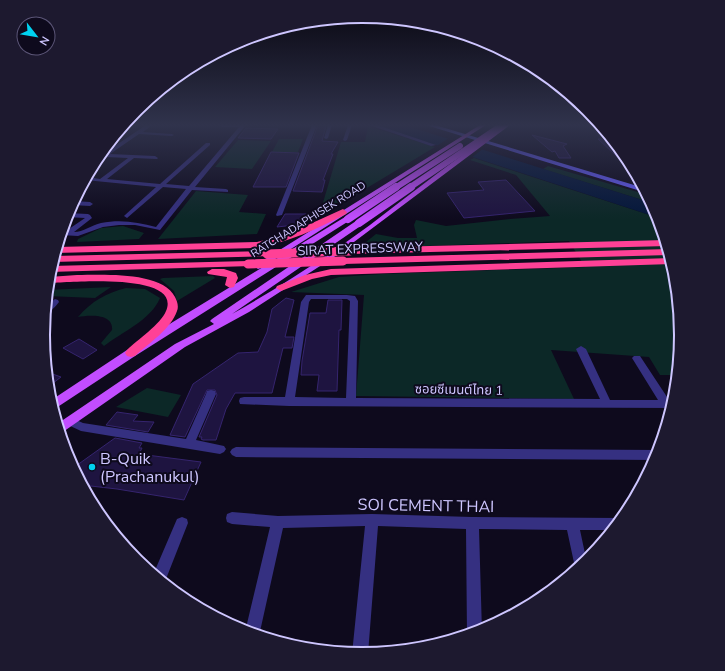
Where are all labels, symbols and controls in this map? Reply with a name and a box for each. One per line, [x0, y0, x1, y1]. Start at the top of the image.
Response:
north arrow [16, 16, 56, 56]
text: N [36, 34, 53, 48]
street label: RATCHADAPHISEK ROAD [248, 178, 369, 261]
street label: SIRAT EXPRESSWAY [297, 238, 423, 260]
street label: ซอยซีเมนต์ไทย 1 [415, 380, 503, 400]
place label: B-Quik (Prachanukul) [100, 448, 199, 488]
marker: B-Quik (Prachanukul) [87, 462, 97, 472]
street label: SOI CEMENT THAI [358, 494, 494, 518]

